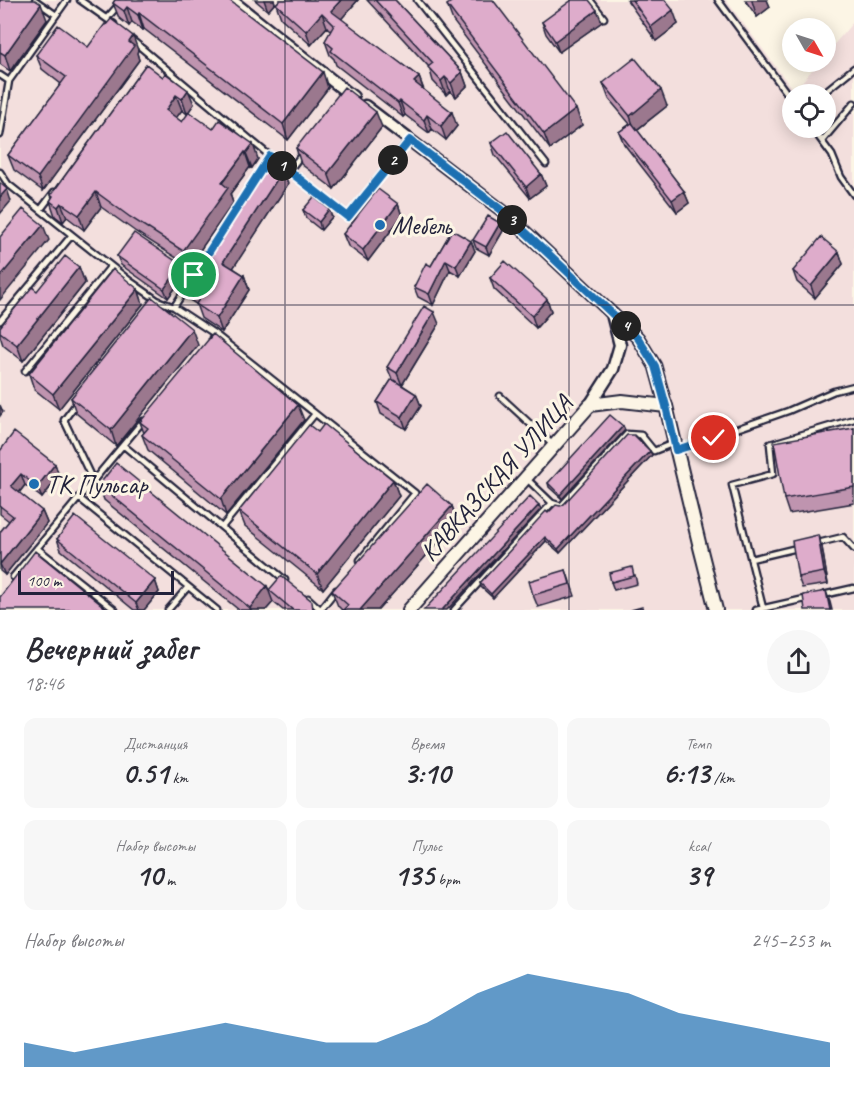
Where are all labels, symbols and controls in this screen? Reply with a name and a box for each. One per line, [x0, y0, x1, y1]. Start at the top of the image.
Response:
north arrow [782, 18, 836, 72]
map controls [782, 18, 836, 138]
button: locate [782, 84, 836, 138]
pin: 2 [378, 145, 408, 175]
text: 2 [389, 150, 397, 170]
pin: 1 [267, 151, 297, 181]
text: 1 [278, 156, 286, 176]
pin: 3 [497, 205, 527, 235]
place label: Мебель [392, 209, 453, 242]
text: 3 [508, 210, 516, 230]
marker: Мебель [373, 218, 387, 232]
pin [168, 249, 219, 300]
icon: arrive [177, 258, 210, 291]
pin: 4 [611, 311, 641, 341]
text: 4 [622, 316, 630, 336]
street label: КАВКАЗСКАЯ УЛИЦА [413, 387, 581, 568]
pin [688, 412, 739, 463]
icon: check [697, 421, 730, 454]
place label: ТК Пульсар [46, 468, 149, 501]
marker: ТК Пульсар [27, 477, 41, 491]
scale bar [18, 568, 174, 596]
text: 100 m [27, 571, 61, 591]
text: Вечерний забег [24, 627, 197, 669]
button: share [767, 630, 830, 693]
text: 18:46 [24, 671, 64, 696]
text: Дистанция [123, 734, 187, 754]
text: Время [410, 734, 444, 754]
text: Темп [686, 734, 712, 754]
text: 0.51 [123, 754, 169, 792]
text: 3:10 [404, 754, 450, 792]
text: 6:13 [663, 754, 710, 792]
text: km [169, 768, 188, 788]
text: /km [710, 768, 735, 788]
text: Набор высоты [116, 836, 195, 856]
text: Пульс [412, 836, 442, 856]
text: kcal [688, 836, 709, 856]
text: 10 [135, 856, 162, 894]
text: 135 [394, 856, 434, 894]
text: 39 [685, 856, 712, 894]
text: m [162, 870, 175, 890]
text: bpm [434, 870, 460, 890]
text: Набор высоты [24, 928, 123, 953]
text: 245–253 m [751, 928, 830, 953]

